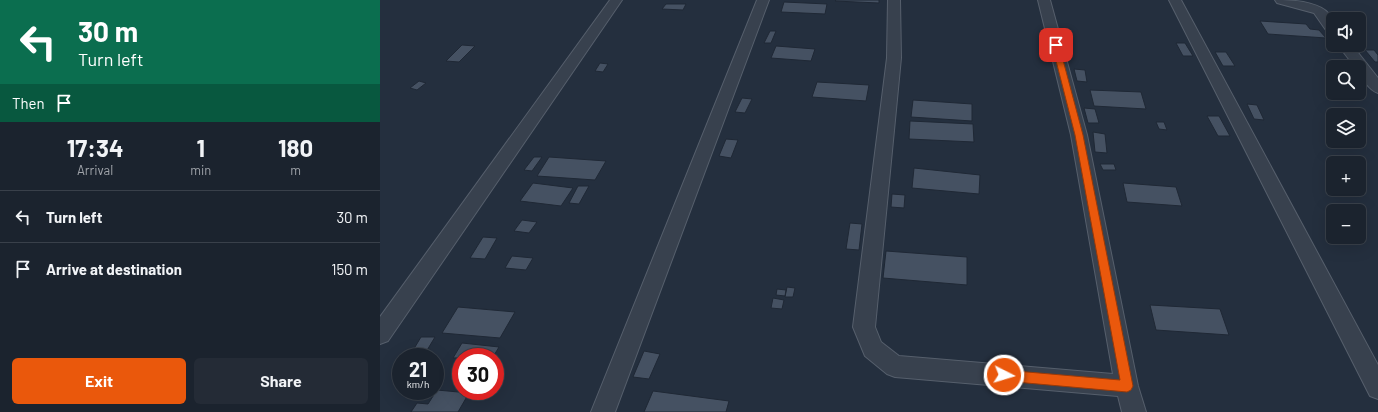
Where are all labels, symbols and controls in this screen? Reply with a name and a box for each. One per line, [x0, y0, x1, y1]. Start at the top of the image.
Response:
map controls [1326, 12, 1366, 244]
button: sound [1326, 12, 1366, 52]
text: 30 m [78, 14, 138, 48]
icon: left [12, 16, 64, 68]
pin [1039, 28, 1073, 62]
icon: arrive [1045, 34, 1067, 56]
text: Turn left [78, 48, 144, 70]
button: search [1326, 60, 1366, 100]
icon: arrive [53, 92, 75, 114]
text: Then [12, 94, 45, 112]
button: layers [1326, 108, 1366, 148]
text: 17:34 [67, 133, 123, 162]
text: 1 [196, 133, 205, 162]
text: 180 [278, 133, 313, 162]
button: + [1326, 156, 1366, 196]
text: Arrival [77, 162, 113, 178]
text: min [190, 162, 211, 178]
text: m [290, 162, 301, 178]
button: − [1326, 204, 1366, 244]
icon: left [12, 206, 34, 228]
text: Turn left [46, 208, 102, 226]
text: 30 m [336, 208, 368, 226]
icon: arrive [12, 258, 34, 280]
text: Arrive at destination [46, 260, 182, 278]
text: 150 m [331, 260, 368, 278]
speed limit sign: 30 [452, 348, 504, 400]
position arrow [983, 354, 1025, 396]
text: 21 [409, 357, 427, 381]
button: Exit [12, 358, 186, 404]
button: Share [194, 358, 368, 404]
text: km/h [407, 378, 429, 390]

